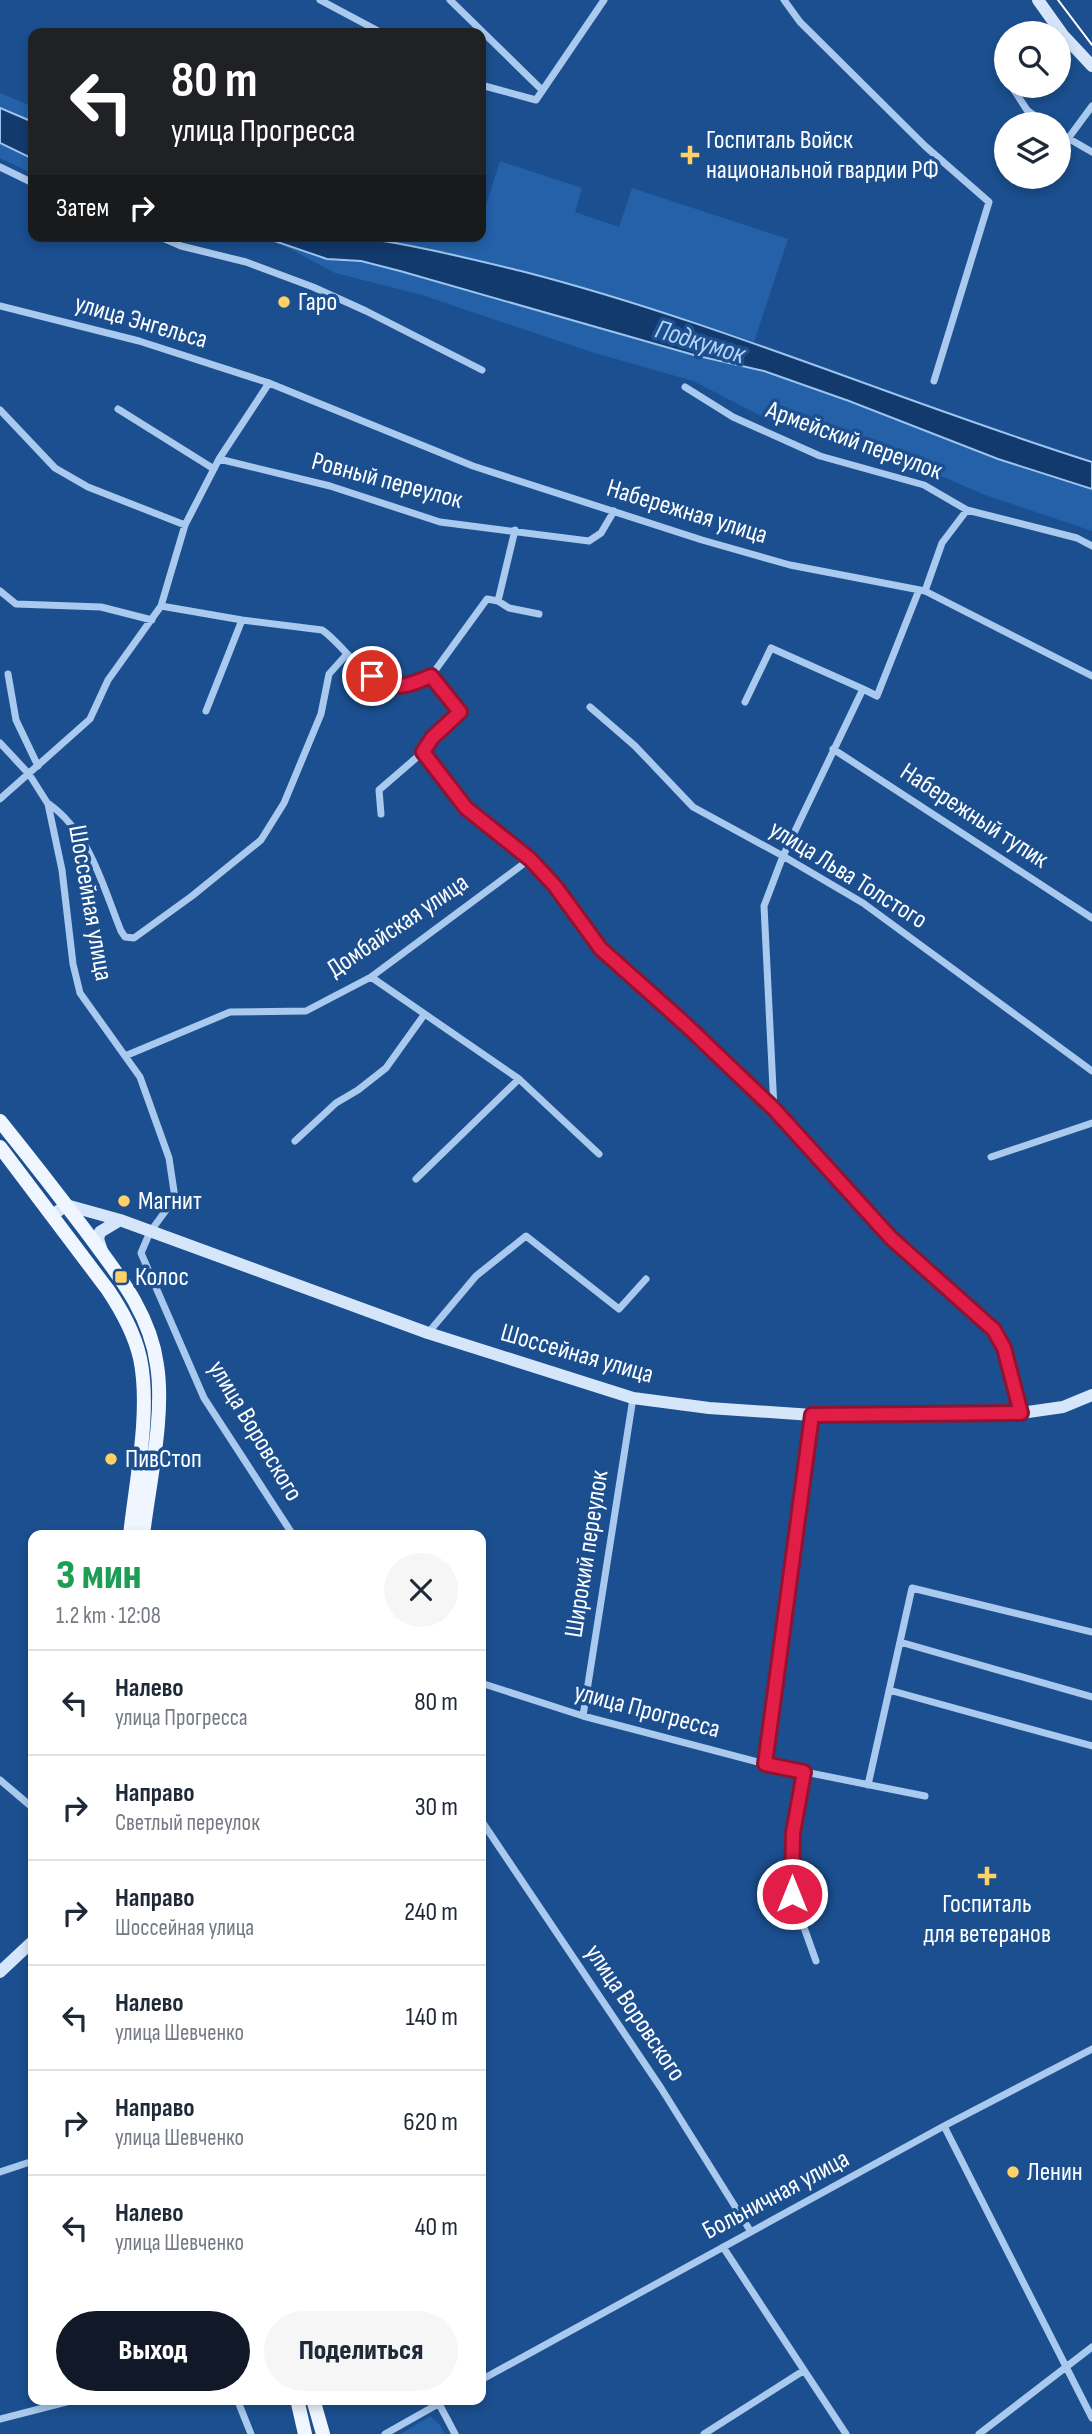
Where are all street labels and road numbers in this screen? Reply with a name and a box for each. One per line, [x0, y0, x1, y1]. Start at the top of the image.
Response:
street label: улица Энгельса [71, 288, 211, 356]
street label: Армейский переулок [761, 394, 946, 487]
street label: Ровный переулок [308, 446, 466, 516]
street label: Набережная улица [603, 473, 771, 551]
street label: Набережный тупик [894, 757, 1054, 875]
street label: улица Льва Толстого [763, 814, 933, 936]
street label: Шоссейная улица [61, 823, 119, 983]
street label: Домбайская улица [322, 867, 474, 985]
street label: Шоссейная улица [497, 1317, 657, 1391]
street label: улица Воровского [201, 1355, 309, 1507]
street label: Широкий переулок [558, 1468, 616, 1640]
street label: улица Прогресса [571, 1677, 723, 1745]
street label: улица Воровского [578, 1939, 692, 2087]
street label: Больничная улица [697, 2143, 855, 2247]

